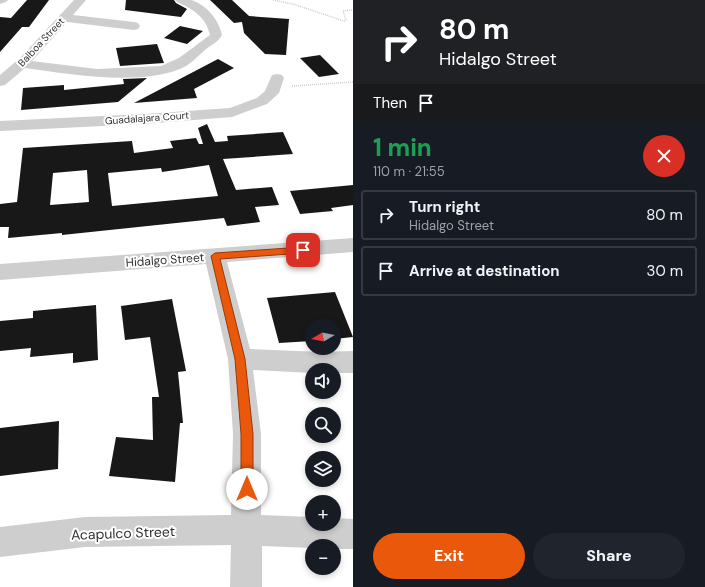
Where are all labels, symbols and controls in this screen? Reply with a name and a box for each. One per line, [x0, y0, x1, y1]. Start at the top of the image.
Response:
text: 80 m [439, 11, 509, 48]
street label: Balboa Street [15, 15, 67, 69]
icon: right [373, 16, 425, 68]
text: Hidalgo Street [439, 47, 557, 71]
icon: arrive [415, 92, 437, 114]
text: Then [373, 93, 407, 113]
street label: Guadalajara Court [105, 109, 190, 127]
text: 1 min [373, 132, 432, 163]
button: close [643, 135, 685, 177]
text: 110 m · 21:55 [373, 163, 445, 180]
text: Turn right [409, 197, 480, 217]
icon: right [375, 204, 397, 226]
text: 80 m [646, 205, 683, 225]
text: Hidalgo Street [409, 217, 494, 234]
pin [286, 233, 320, 267]
icon: arrive [292, 239, 314, 261]
street label: Hidalgo Street [125, 249, 205, 271]
icon: arrive [375, 260, 397, 282]
text: Arrive at destination [409, 261, 560, 281]
text: 30 m [647, 261, 683, 281]
north arrow [305, 319, 341, 355]
map controls [305, 319, 341, 575]
button: sound [305, 363, 341, 399]
button: search [305, 407, 341, 443]
button: layers [305, 451, 341, 487]
position arrow [226, 468, 268, 510]
button: + [305, 495, 341, 531]
street label: Acapulco Street [71, 522, 175, 544]
button: Exit [373, 533, 525, 579]
button: Share [533, 533, 685, 579]
button: − [305, 539, 341, 575]

